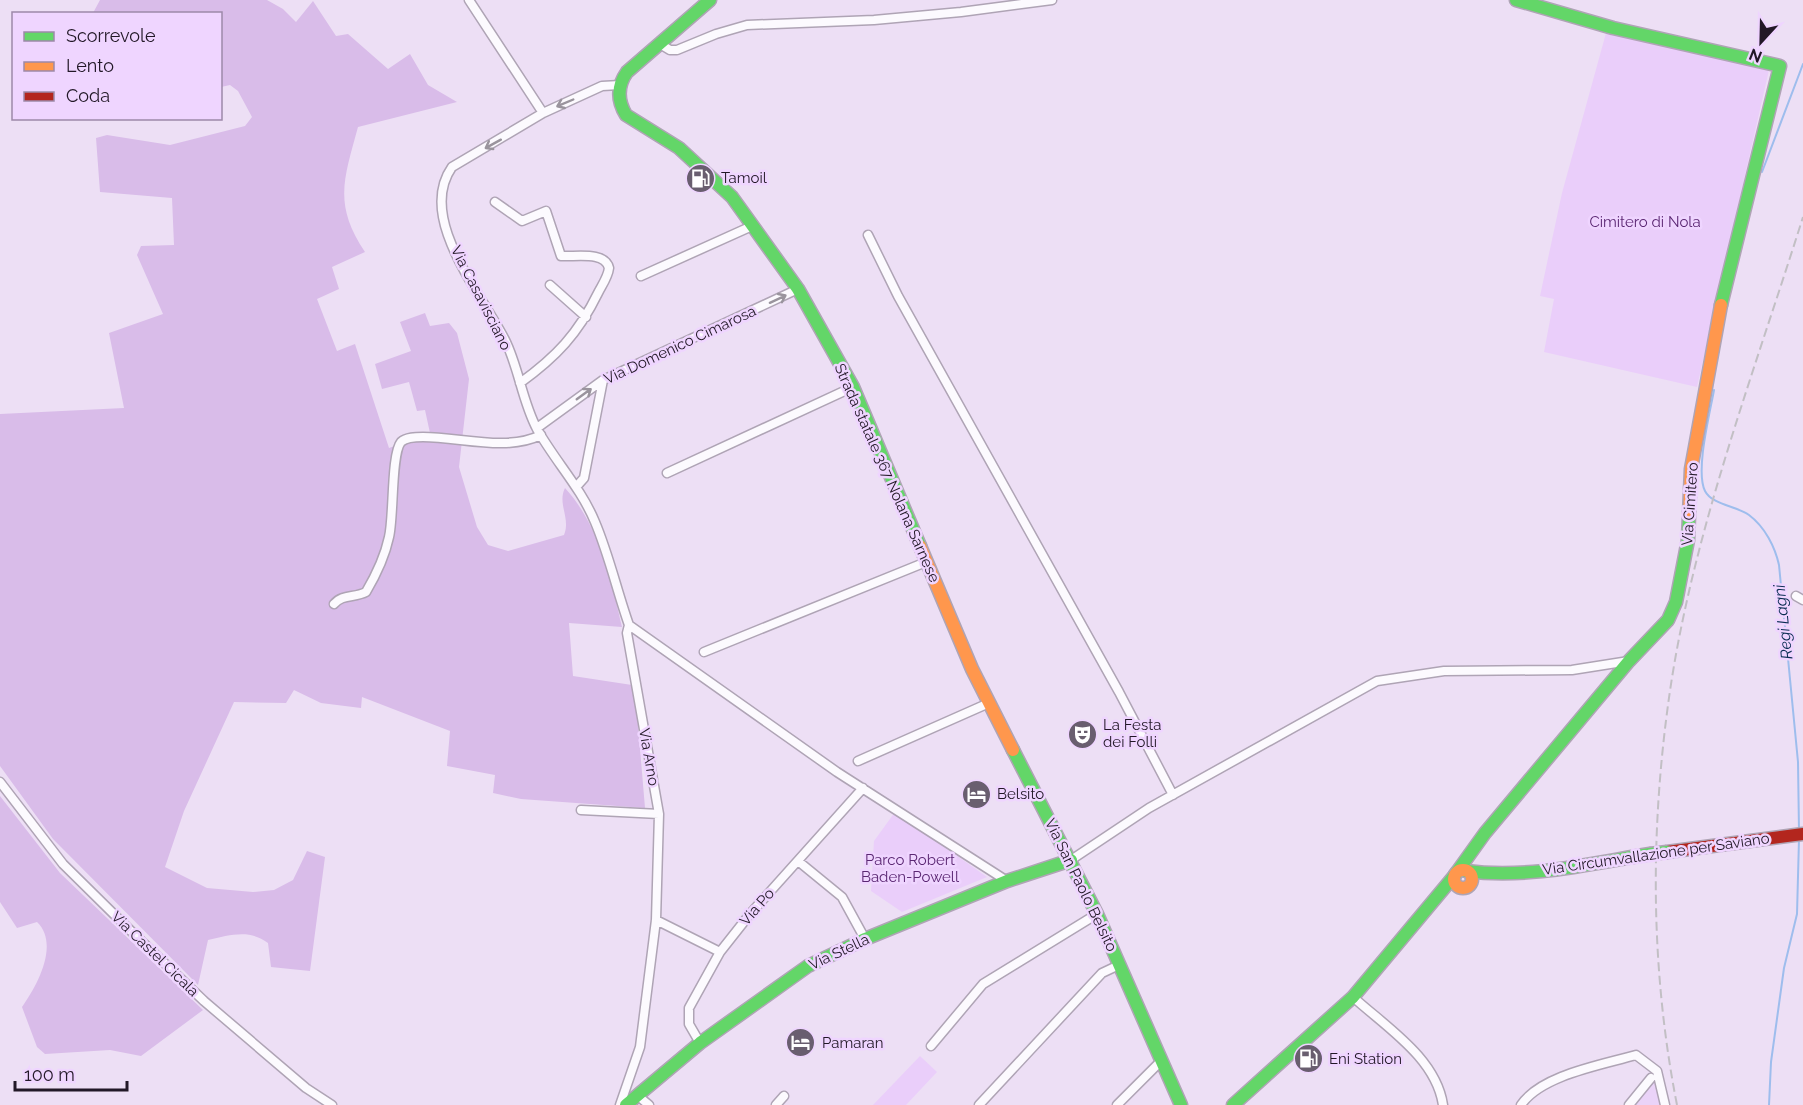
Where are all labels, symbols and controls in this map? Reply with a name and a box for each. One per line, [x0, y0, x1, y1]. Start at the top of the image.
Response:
legend [12, 12, 222, 120]
north arrow [1731, 12, 1791, 72]
text: Scorrevole [66, 25, 156, 46]
text: N [1746, 44, 1765, 67]
text: Lento [66, 55, 114, 76]
text: Coda [66, 85, 110, 106]
one-way arrow [557, 98, 575, 109]
one-way arrow [485, 139, 503, 150]
fuel station icon: Tamoil [684, 162, 716, 194]
place label: Tamoil [721, 169, 768, 187]
park label: Cimitero di Nola [1589, 213, 1701, 231]
street label: Via Casavisciano [447, 243, 515, 353]
one-way arrow [768, 292, 786, 304]
street label: Via Domenico Cimarosa [601, 302, 759, 388]
street label: Strada statale 367 Nolana Sarnese [830, 361, 944, 585]
one-way arrow [576, 388, 592, 400]
street label: Via Cimitero [1678, 462, 1702, 546]
water label: Regi Lagni [1770, 583, 1796, 660]
place label: La Festa dei Folli [1103, 716, 1161, 751]
theatre icon: La Festa dei Folli [1066, 718, 1098, 750]
street label: Via Arno [635, 727, 663, 787]
hotel icon: Belsito [960, 778, 992, 810]
place label: Belsito [997, 785, 1044, 803]
street label: Via San Paolo Belsito [1041, 816, 1121, 954]
street label: Via Circumvallazione per Saviano [1541, 829, 1771, 879]
park label: Parco Robert Baden-Powell [861, 851, 960, 886]
street label: Via Po [736, 885, 778, 929]
street label: Via Castel Cicala [108, 908, 202, 1000]
street label: Via Stella [806, 930, 872, 974]
hotel icon: Pamaran [785, 1027, 817, 1059]
place label: Pamaran [822, 1034, 884, 1052]
fuel station icon: Eni Station [1292, 1043, 1324, 1075]
place label: Eni Station [1329, 1050, 1402, 1068]
scale bar [15, 1054, 128, 1092]
text: 100 m [24, 1064, 75, 1085]

